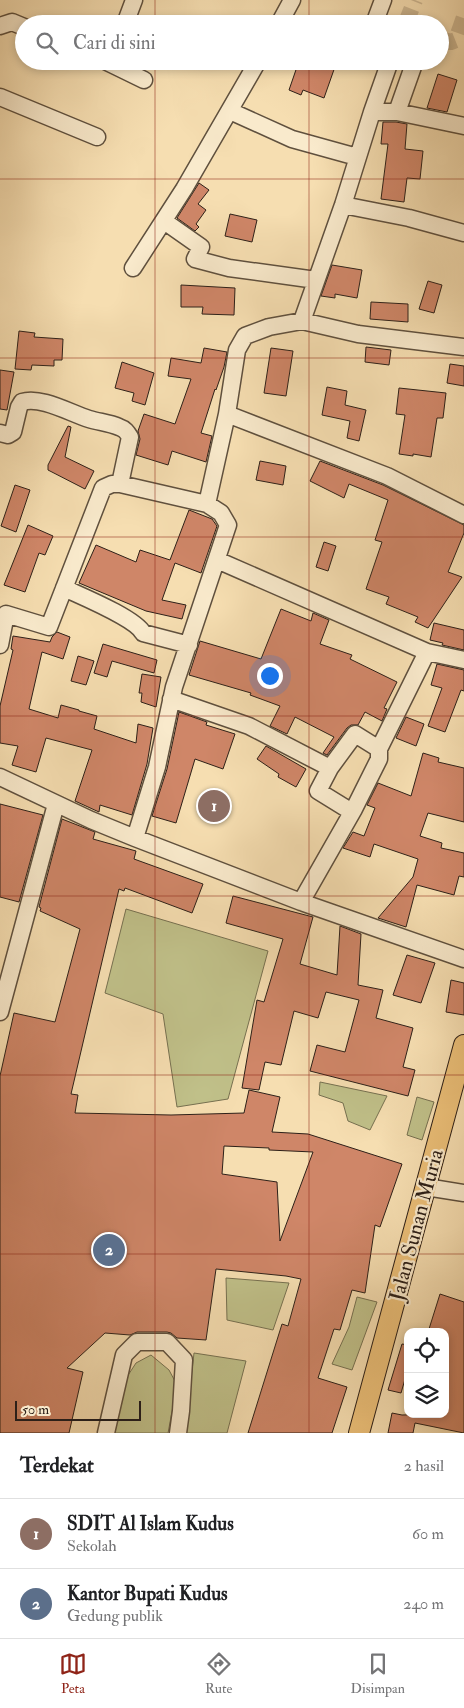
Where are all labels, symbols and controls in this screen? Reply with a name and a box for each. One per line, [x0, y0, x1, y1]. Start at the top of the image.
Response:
search box [15, 15, 449, 70]
icon: search [33, 29, 61, 57]
text: Cari di sini [73, 31, 156, 55]
your location [257, 663, 283, 689]
pin: 1 [198, 787, 230, 825]
street label: Jalan Sunan Muria [383, 1146, 450, 1305]
pin: 2 [93, 1231, 125, 1269]
map controls [404, 1328, 449, 1418]
button: locate [404, 1328, 449, 1373]
button: layers [404, 1373, 449, 1418]
scale bar [15, 1398, 141, 1421]
text: 50 m [22, 1401, 49, 1418]
text: Terdekat [20, 1452, 94, 1479]
text: 2 hasil [404, 1456, 444, 1476]
text: SDIT Al Islam Kudus [67, 1512, 234, 1536]
text: 1 [33, 1524, 39, 1544]
text: 60 m [412, 1524, 444, 1544]
text: Sekolah [67, 1536, 117, 1556]
text: Kantor Bupati Kudus [67, 1582, 228, 1606]
text: 2 [32, 1594, 40, 1614]
text: 240 m [403, 1594, 444, 1614]
text: Gedung publik [67, 1606, 163, 1626]
tab: Peta [59, 1650, 87, 1697]
tab: Rute [205, 1650, 233, 1697]
tab: Disimpan [351, 1650, 405, 1697]

